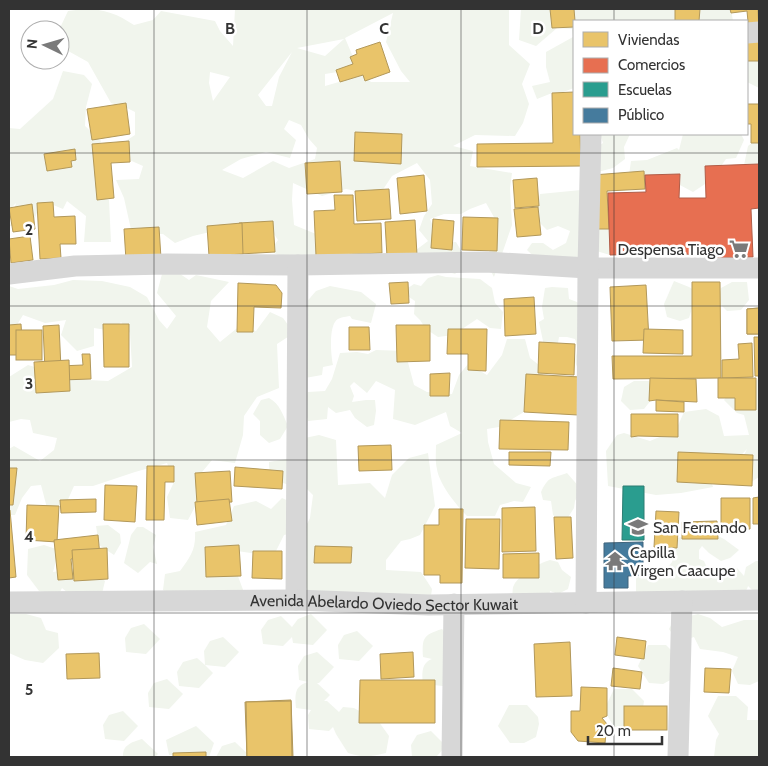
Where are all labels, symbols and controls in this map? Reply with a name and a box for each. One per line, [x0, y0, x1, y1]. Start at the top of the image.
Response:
text: B [225, 19, 235, 38]
text: C [379, 19, 389, 38]
text: D [532, 19, 544, 38]
north arrow [20, 20, 70, 70]
legend [573, 20, 748, 135]
text: Viviendas [618, 31, 679, 49]
text: N [23, 38, 41, 50]
text: Comercios [618, 56, 685, 74]
text: Escuelas [618, 81, 672, 99]
text: Público [618, 106, 664, 124]
text: 2 [25, 220, 33, 239]
supermarket icon: Despensa Tiago [728, 238, 750, 260]
place label: Despensa Tiago [617, 240, 724, 259]
text: 3 [25, 374, 33, 393]
school or university icon: San Fernando [627, 516, 649, 538]
place label: San Fernando [653, 518, 747, 537]
text: 4 [24, 527, 34, 546]
place label: Capilla Virgen Caacupe [630, 543, 736, 580]
temple icon: Capilla Virgen Caacupe [604, 550, 626, 572]
street label: Avenida Abelardo Oviedo Sector Kuwait [250, 591, 519, 615]
text: 5 [25, 680, 33, 699]
scale bar [588, 714, 662, 746]
text: 20 m [596, 722, 631, 740]

